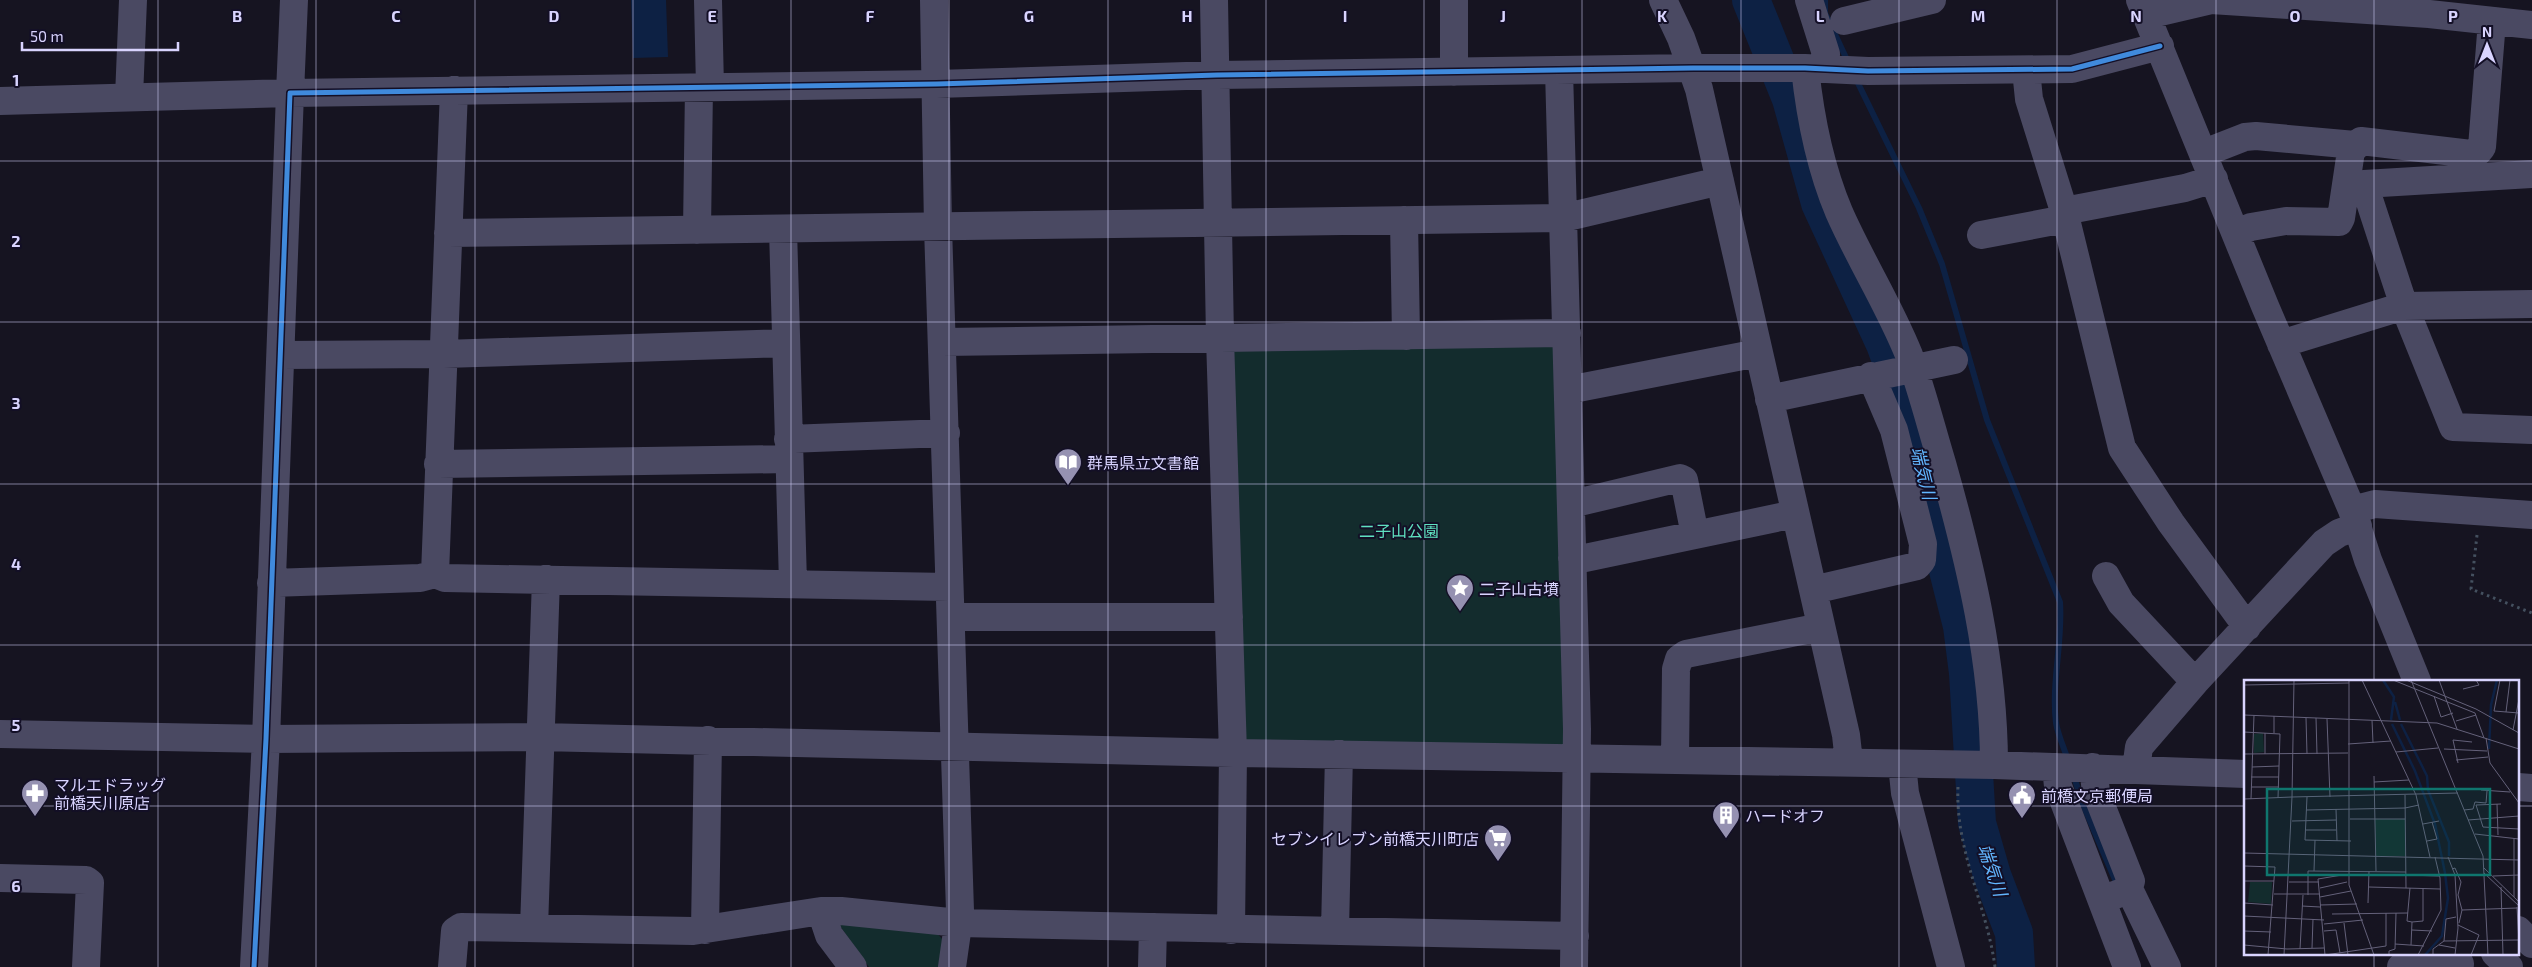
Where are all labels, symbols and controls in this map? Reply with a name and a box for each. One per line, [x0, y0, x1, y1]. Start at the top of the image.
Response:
text: B [232, 6, 242, 25]
text: C [391, 6, 401, 25]
text: D [549, 6, 560, 25]
text: E [707, 6, 717, 25]
text: F [866, 6, 875, 25]
text: G [1024, 6, 1034, 25]
text: H [1181, 6, 1193, 25]
text: I [1343, 6, 1347, 25]
text: J [1500, 6, 1506, 25]
text: K [1657, 6, 1668, 25]
text: L [1816, 6, 1825, 25]
text: M [1971, 6, 1985, 25]
text: N [2130, 6, 2142, 25]
text: O [2289, 6, 2301, 25]
text: P [2448, 6, 2458, 25]
scale bar [22, 20, 179, 52]
north arrow [2462, 20, 2512, 70]
text: N [2482, 23, 2492, 40]
text: 50 m [30, 27, 64, 45]
text: 1 [13, 70, 19, 89]
text: 2 [11, 231, 21, 250]
text: 3 [11, 393, 21, 412]
water label: 端気川 [1907, 444, 1942, 504]
library icon: 群馬県立文書館 [1053, 447, 1083, 486]
place label: 群馬県立文書館 [1087, 453, 1199, 472]
park label: 二子山公園 [1359, 521, 1439, 540]
text: 4 [11, 554, 21, 573]
place icon: 二子山古墳 [1445, 573, 1475, 612]
place label: 二子山古墳 [1479, 579, 1559, 598]
inset map [2244, 680, 2520, 954]
text: 5 [12, 715, 21, 734]
place label: マルエドラッグ 前橋天川原店 [54, 775, 166, 812]
pharmacy icon: マルエドラッグ 前橋天川原店 [20, 778, 50, 817]
public building icon: 前橋文京郵便局 [2007, 780, 2037, 819]
place label: 前橋文京郵便局 [2041, 786, 2153, 805]
building icon: ハードオフ [1711, 800, 1741, 839]
place label: ハードオフ [1745, 806, 1825, 825]
supermarket icon: セブンイレブン前橋天川町店 [1483, 823, 1513, 862]
place label: セブンイレブン前橋天川町店 [1271, 829, 1479, 848]
water label: 端気川 [1974, 841, 2013, 901]
text: 6 [11, 876, 21, 895]

